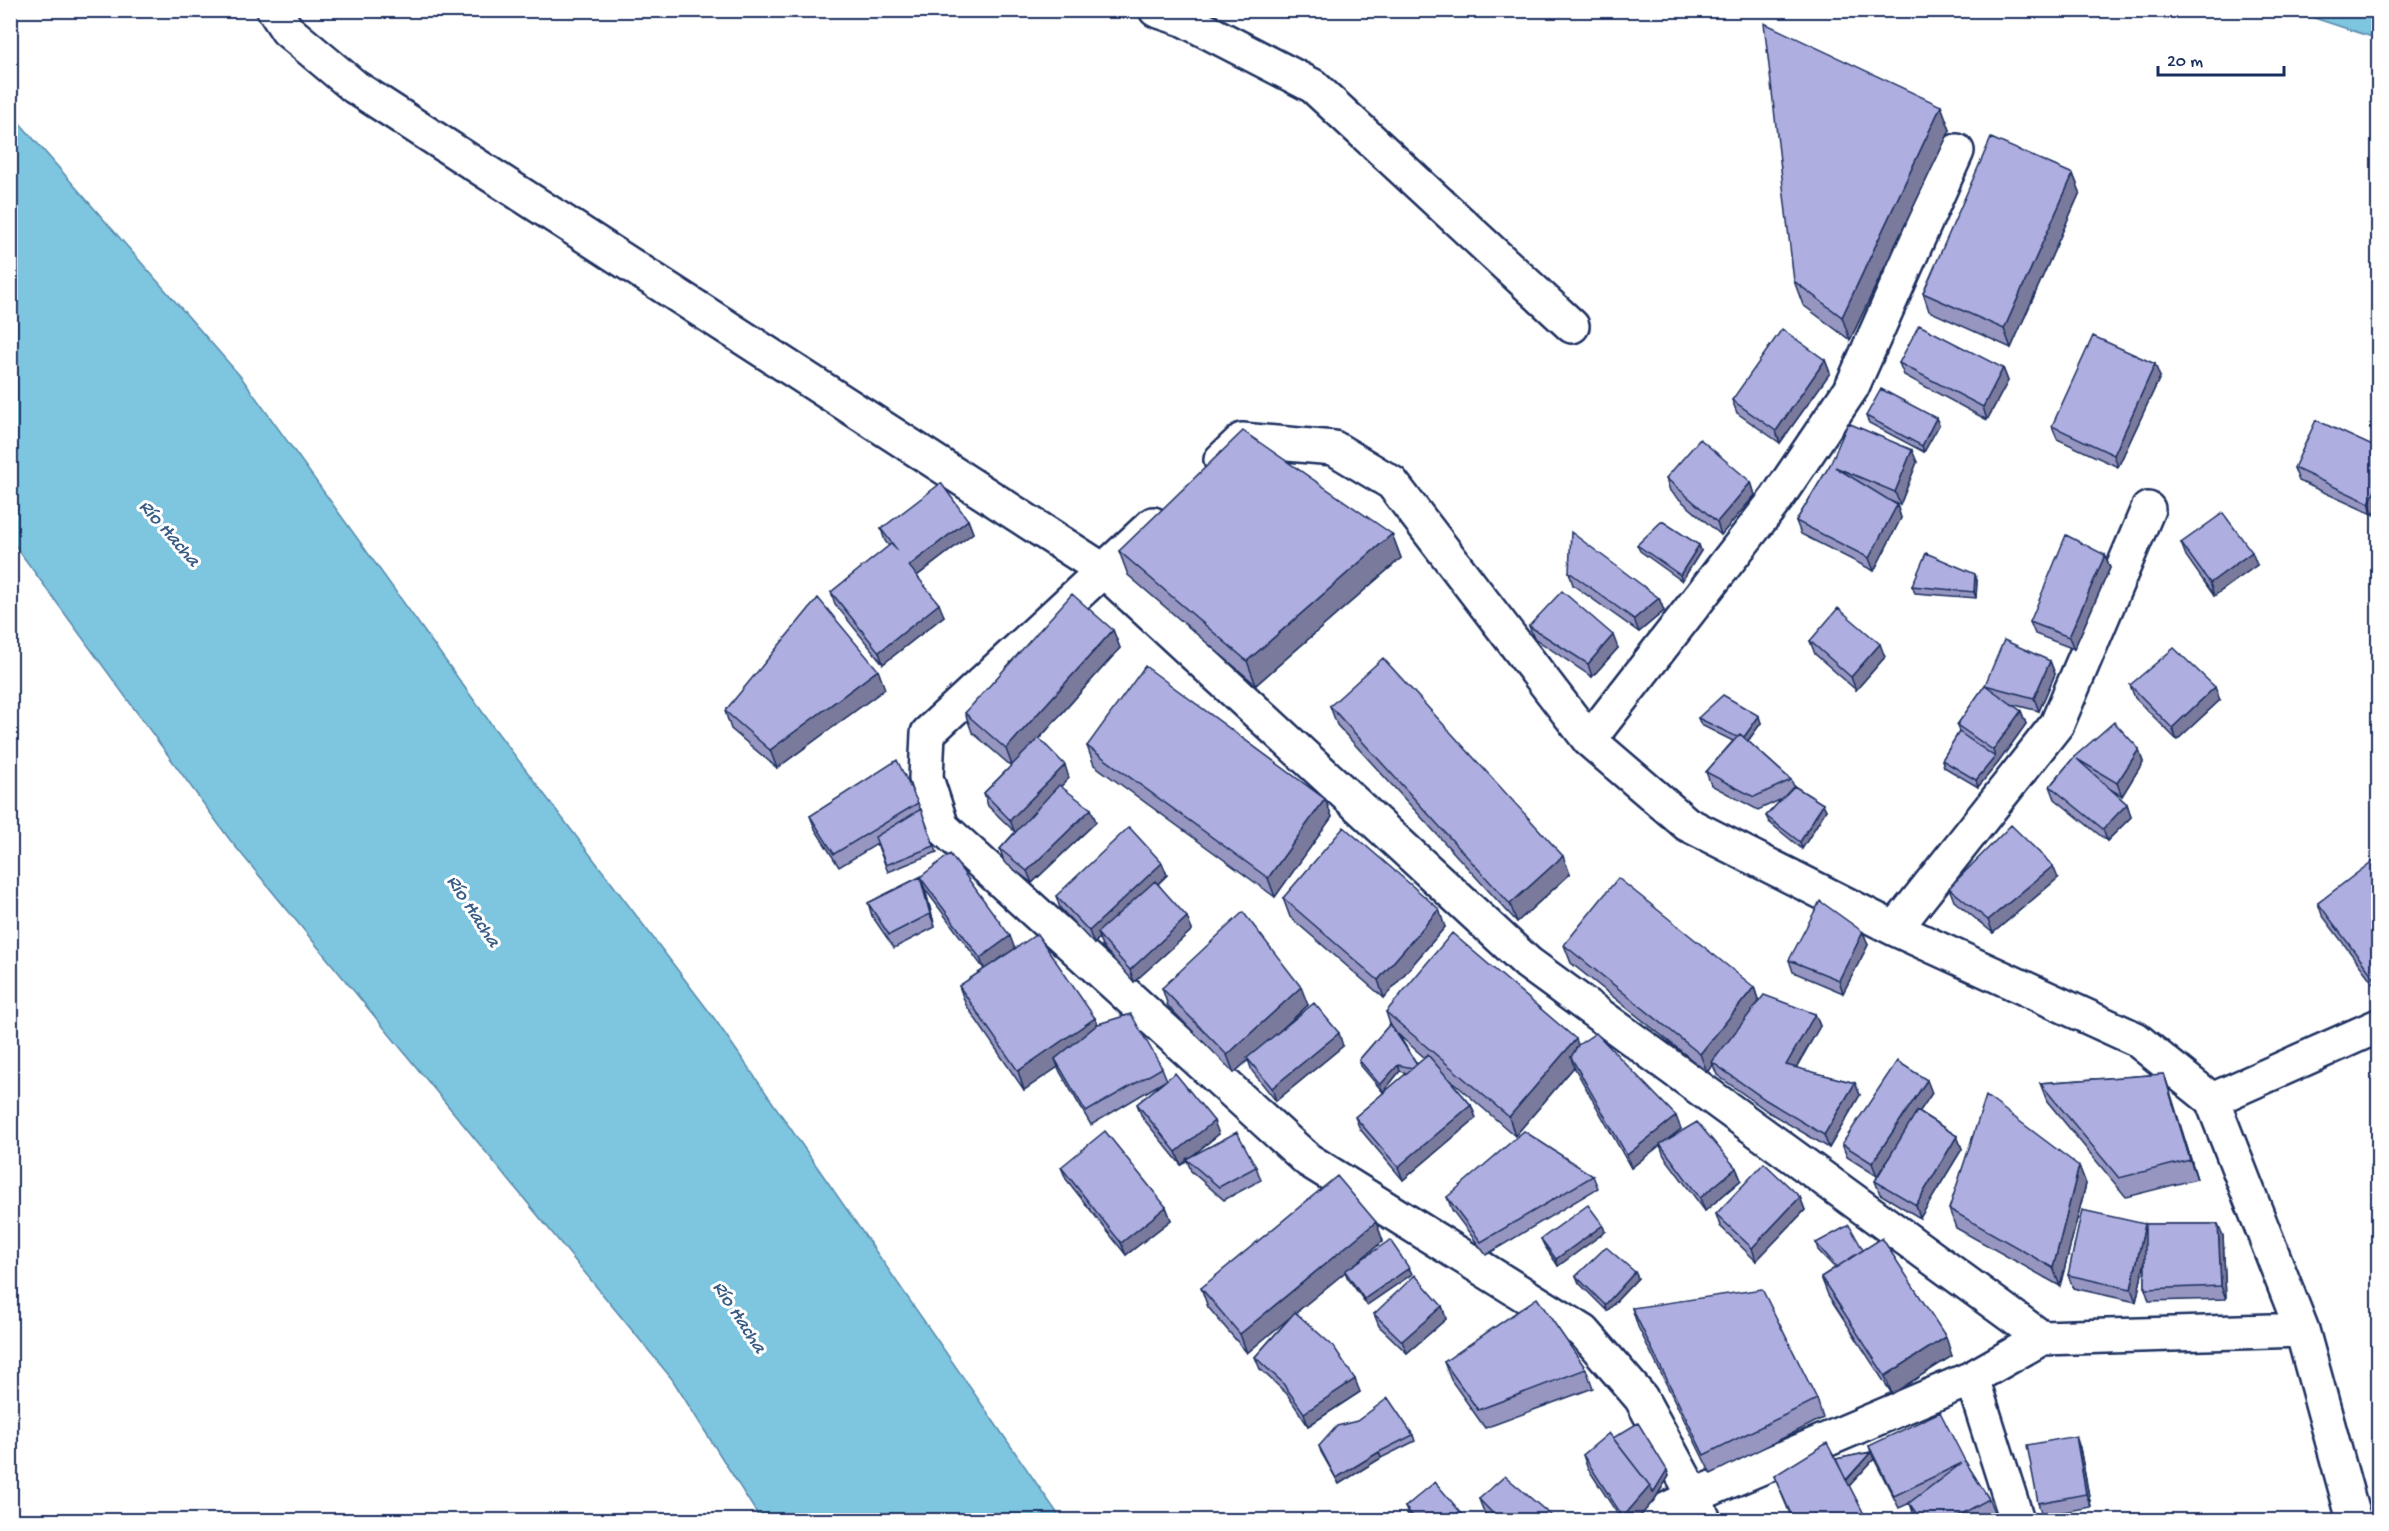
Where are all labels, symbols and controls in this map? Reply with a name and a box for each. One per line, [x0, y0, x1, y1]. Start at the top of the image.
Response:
scale bar [2158, 39, 2284, 77]
text: 20 m [2167, 52, 2203, 73]
water label: Río Hacha [133, 496, 205, 574]
water label: Río Hacha [440, 872, 505, 954]
water label: Río Hacha [706, 1278, 771, 1360]

